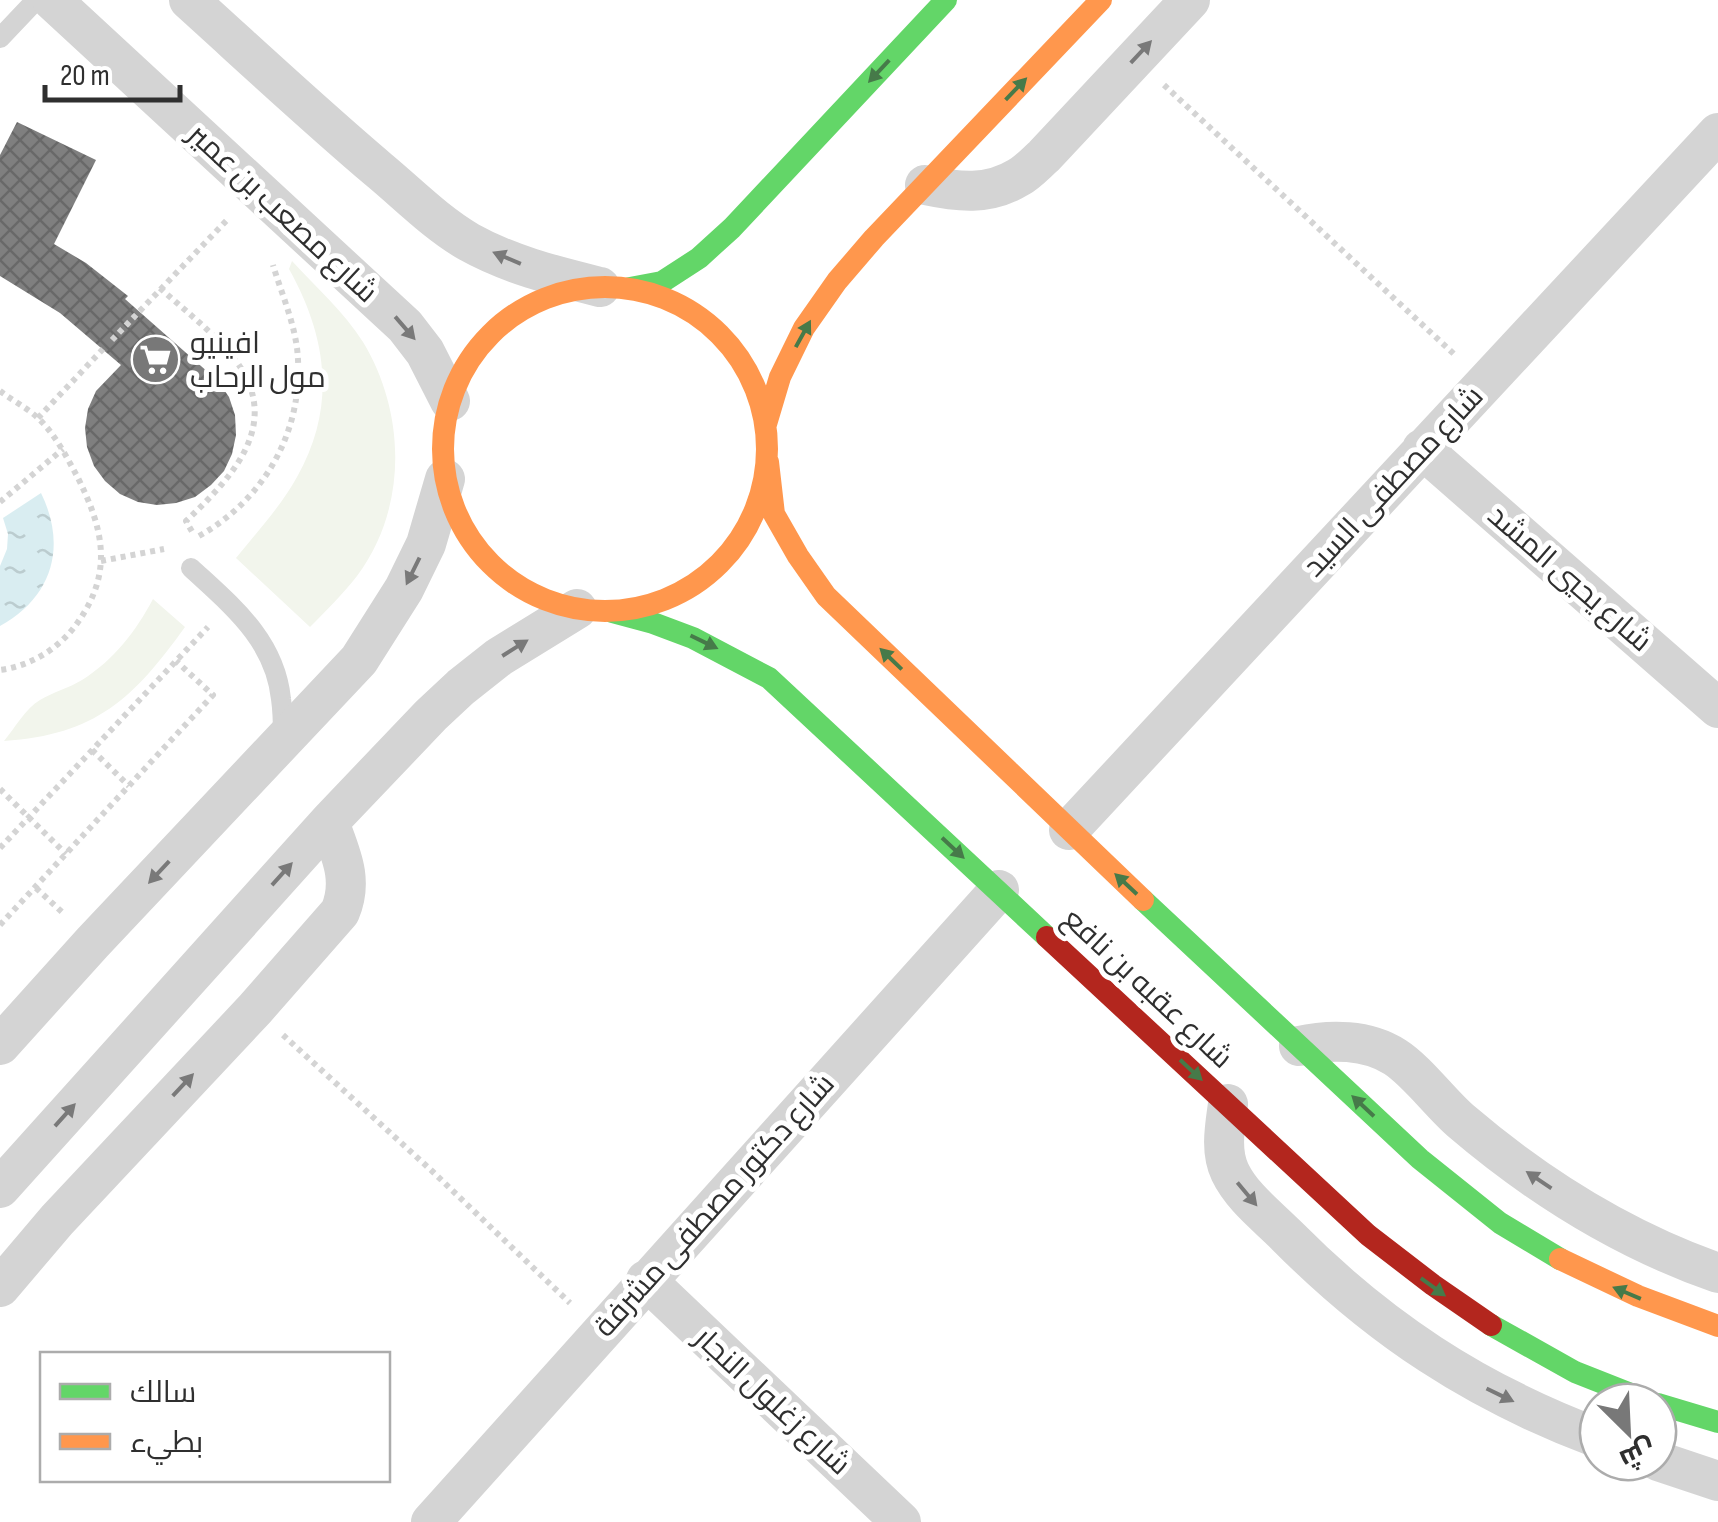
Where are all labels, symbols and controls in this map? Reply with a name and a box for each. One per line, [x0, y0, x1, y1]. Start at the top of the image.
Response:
scale bar [45, 40, 180, 102]
one-way arrow [1129, 40, 1152, 64]
text: 20 m [60, 58, 110, 94]
one-way arrow [868, 59, 891, 83]
one-way arrow [1004, 78, 1027, 102]
street label: شارع مصعب بن عمير [178, 115, 384, 311]
one-way arrow [492, 250, 522, 266]
one-way arrow [394, 315, 416, 340]
one-way arrow [794, 319, 811, 348]
place label: افينيو مول الرحاب [190, 326, 326, 396]
supermarket icon: افينيو مول الرحاب [129, 334, 181, 386]
street label: شارع مصطفى السيد [1296, 379, 1492, 585]
street label: شارع يحيي المشد [1479, 498, 1659, 661]
one-way arrow [404, 557, 421, 586]
one-way arrow [690, 633, 719, 650]
one-way arrow [501, 639, 528, 657]
one-way arrow [880, 648, 904, 671]
one-way arrow [941, 836, 965, 859]
one-way arrow [148, 859, 171, 883]
one-way arrow [271, 862, 293, 887]
one-way arrow [1114, 873, 1138, 896]
street label: شارع عقبه بن نافع [1054, 901, 1239, 1077]
one-way arrow [1179, 1058, 1203, 1081]
street label: شارع دكتور مصطفى مشرفة [587, 1067, 843, 1345]
one-way arrow [171, 1073, 194, 1097]
one-way arrow [1351, 1095, 1375, 1118]
one-way arrow [53, 1103, 76, 1127]
one-way arrow [1525, 1171, 1552, 1190]
one-way arrow [1236, 1182, 1257, 1207]
one-way arrow [1420, 1276, 1446, 1296]
one-way arrow [1611, 1284, 1641, 1300]
street label: شارع زغلول النجار [685, 1319, 858, 1484]
legend [40, 1352, 390, 1482]
text: سالك [130, 1375, 196, 1411]
north arrow [1578, 1382, 1678, 1482]
one-way arrow [1486, 1387, 1515, 1404]
text: بطيء [130, 1425, 203, 1465]
text: ش [1614, 1431, 1661, 1476]

